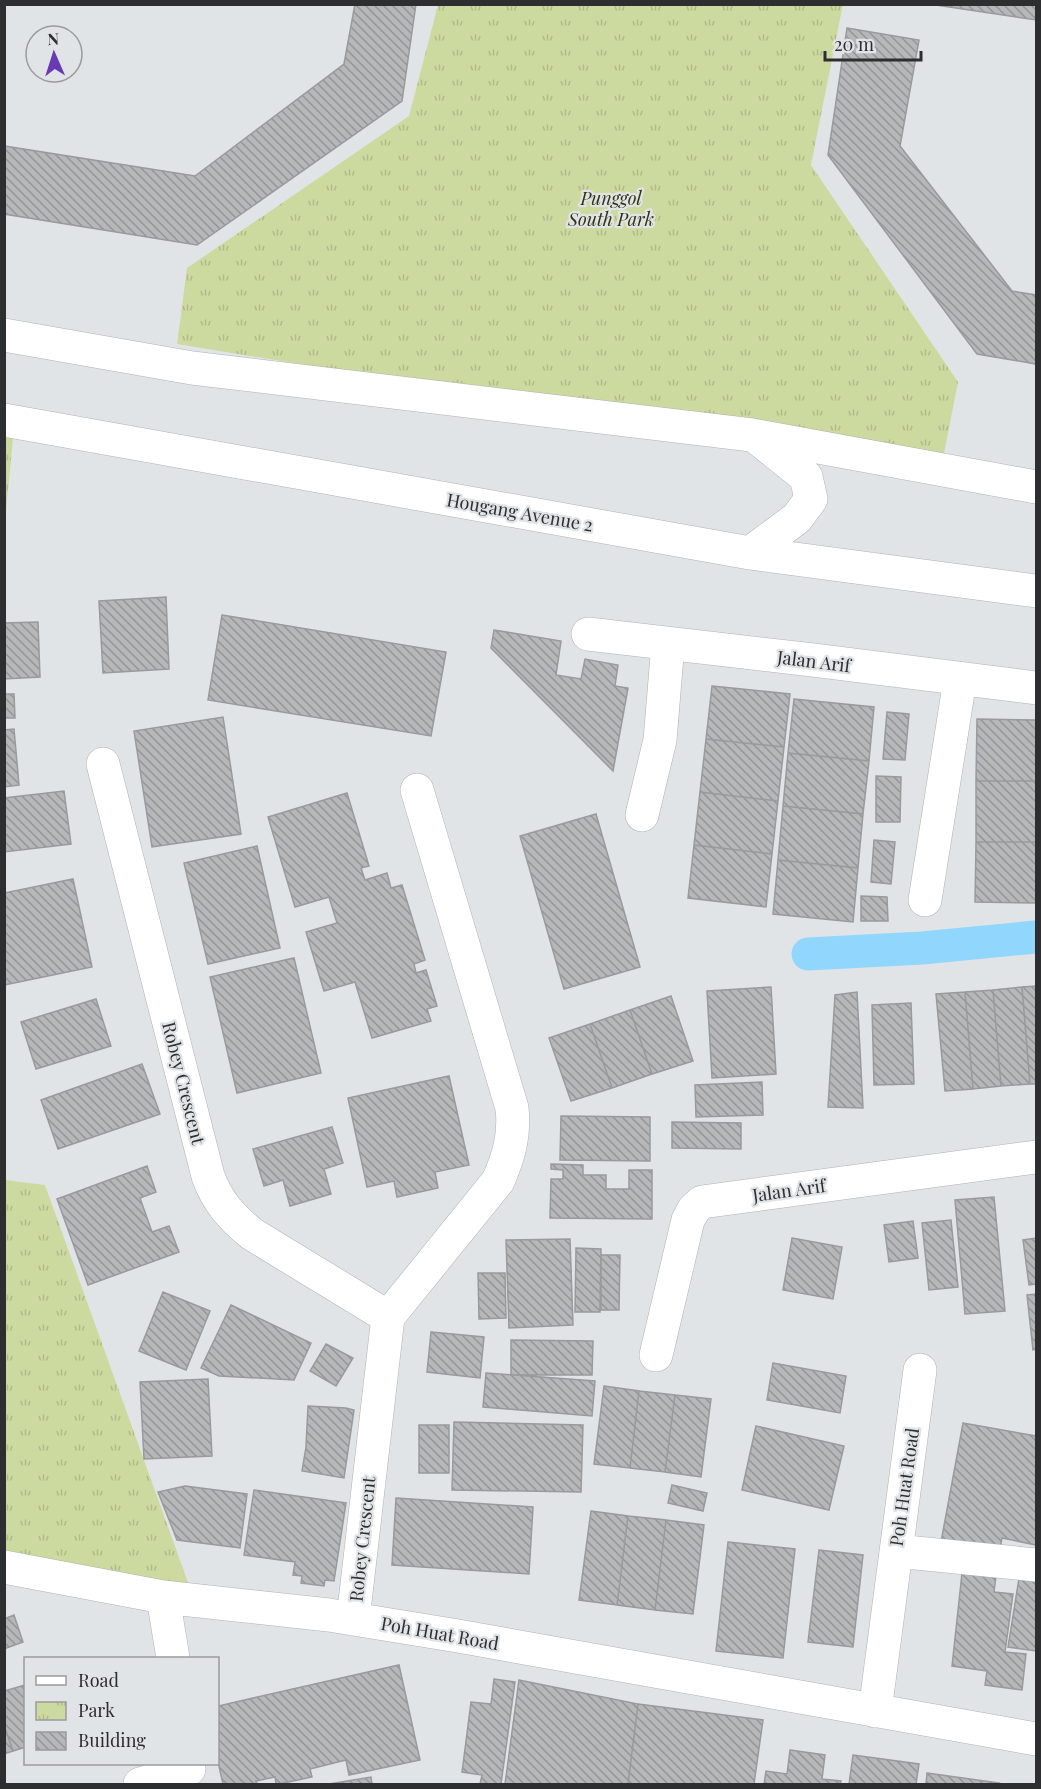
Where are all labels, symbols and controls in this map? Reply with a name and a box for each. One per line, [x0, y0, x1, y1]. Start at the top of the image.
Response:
north arrow [24, 24, 84, 84]
scale bar [825, 24, 921, 62]
text: N [47, 28, 60, 49]
text: 20 m [834, 32, 874, 56]
park label: Punggol South Park [567, 186, 654, 231]
street label: Hougang Avenue 2 [445, 487, 595, 537]
street label: Jalan Arif [775, 644, 854, 678]
street label: Robey Crescent [157, 1019, 211, 1148]
street label: Jalan Arif [750, 1173, 829, 1207]
street label: Poh Huat Road [884, 1426, 924, 1548]
street label: Robey Crescent [343, 1475, 381, 1603]
street label: Poh Huat Road [379, 1611, 501, 1655]
legend [24, 1657, 219, 1765]
text: Road [78, 1668, 119, 1692]
text: Park [78, 1698, 115, 1722]
text: Building [78, 1728, 146, 1752]

